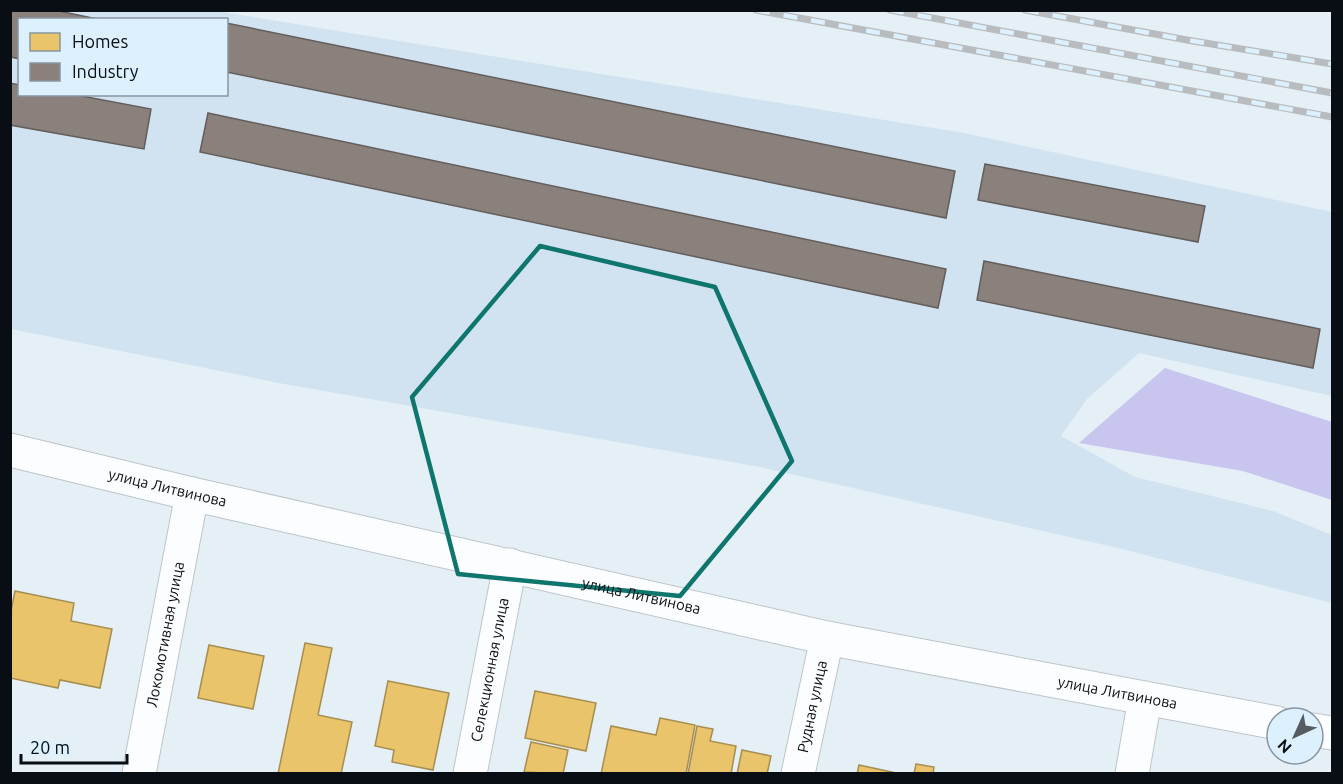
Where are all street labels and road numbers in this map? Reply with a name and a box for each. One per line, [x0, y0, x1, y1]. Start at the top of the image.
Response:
street label: улица Литвинова [107, 465, 228, 510]
street label: Локомотивная улица [143, 560, 187, 709]
street label: улица Литвинова [580, 574, 702, 617]
street label: Селекционная улица [467, 596, 512, 743]
street label: Рудная улица [794, 659, 830, 754]
street label: улица Литвинова [1056, 673, 1179, 712]

